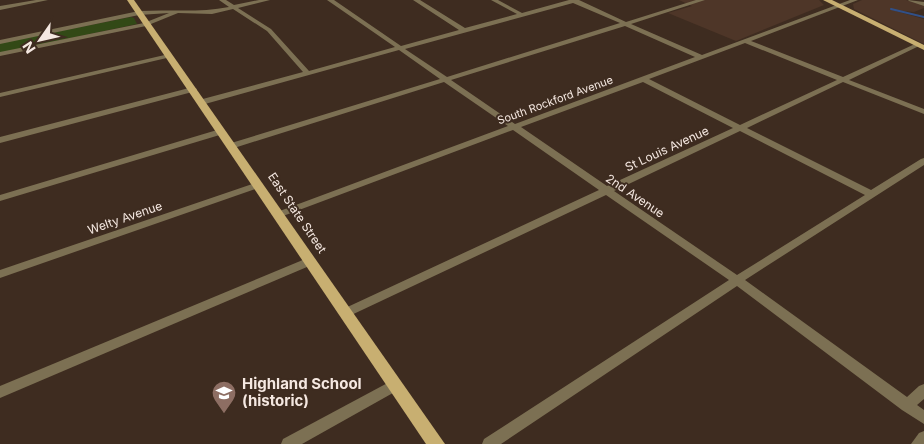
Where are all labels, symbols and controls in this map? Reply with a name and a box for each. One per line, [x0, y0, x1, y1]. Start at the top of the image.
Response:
north arrow [15, 15, 65, 65]
text: N [19, 38, 39, 57]
street label: South Rockford Avenue [495, 73, 615, 127]
street label: St Louis Avenue [622, 123, 711, 175]
street label: East State Street [265, 170, 330, 256]
street label: 2nd Avenue [603, 171, 667, 221]
street label: Welty Avenue [86, 198, 164, 237]
place label: Highland School (historic) [242, 374, 362, 410]
school or university icon: Highland School (historic) [211, 380, 237, 414]

